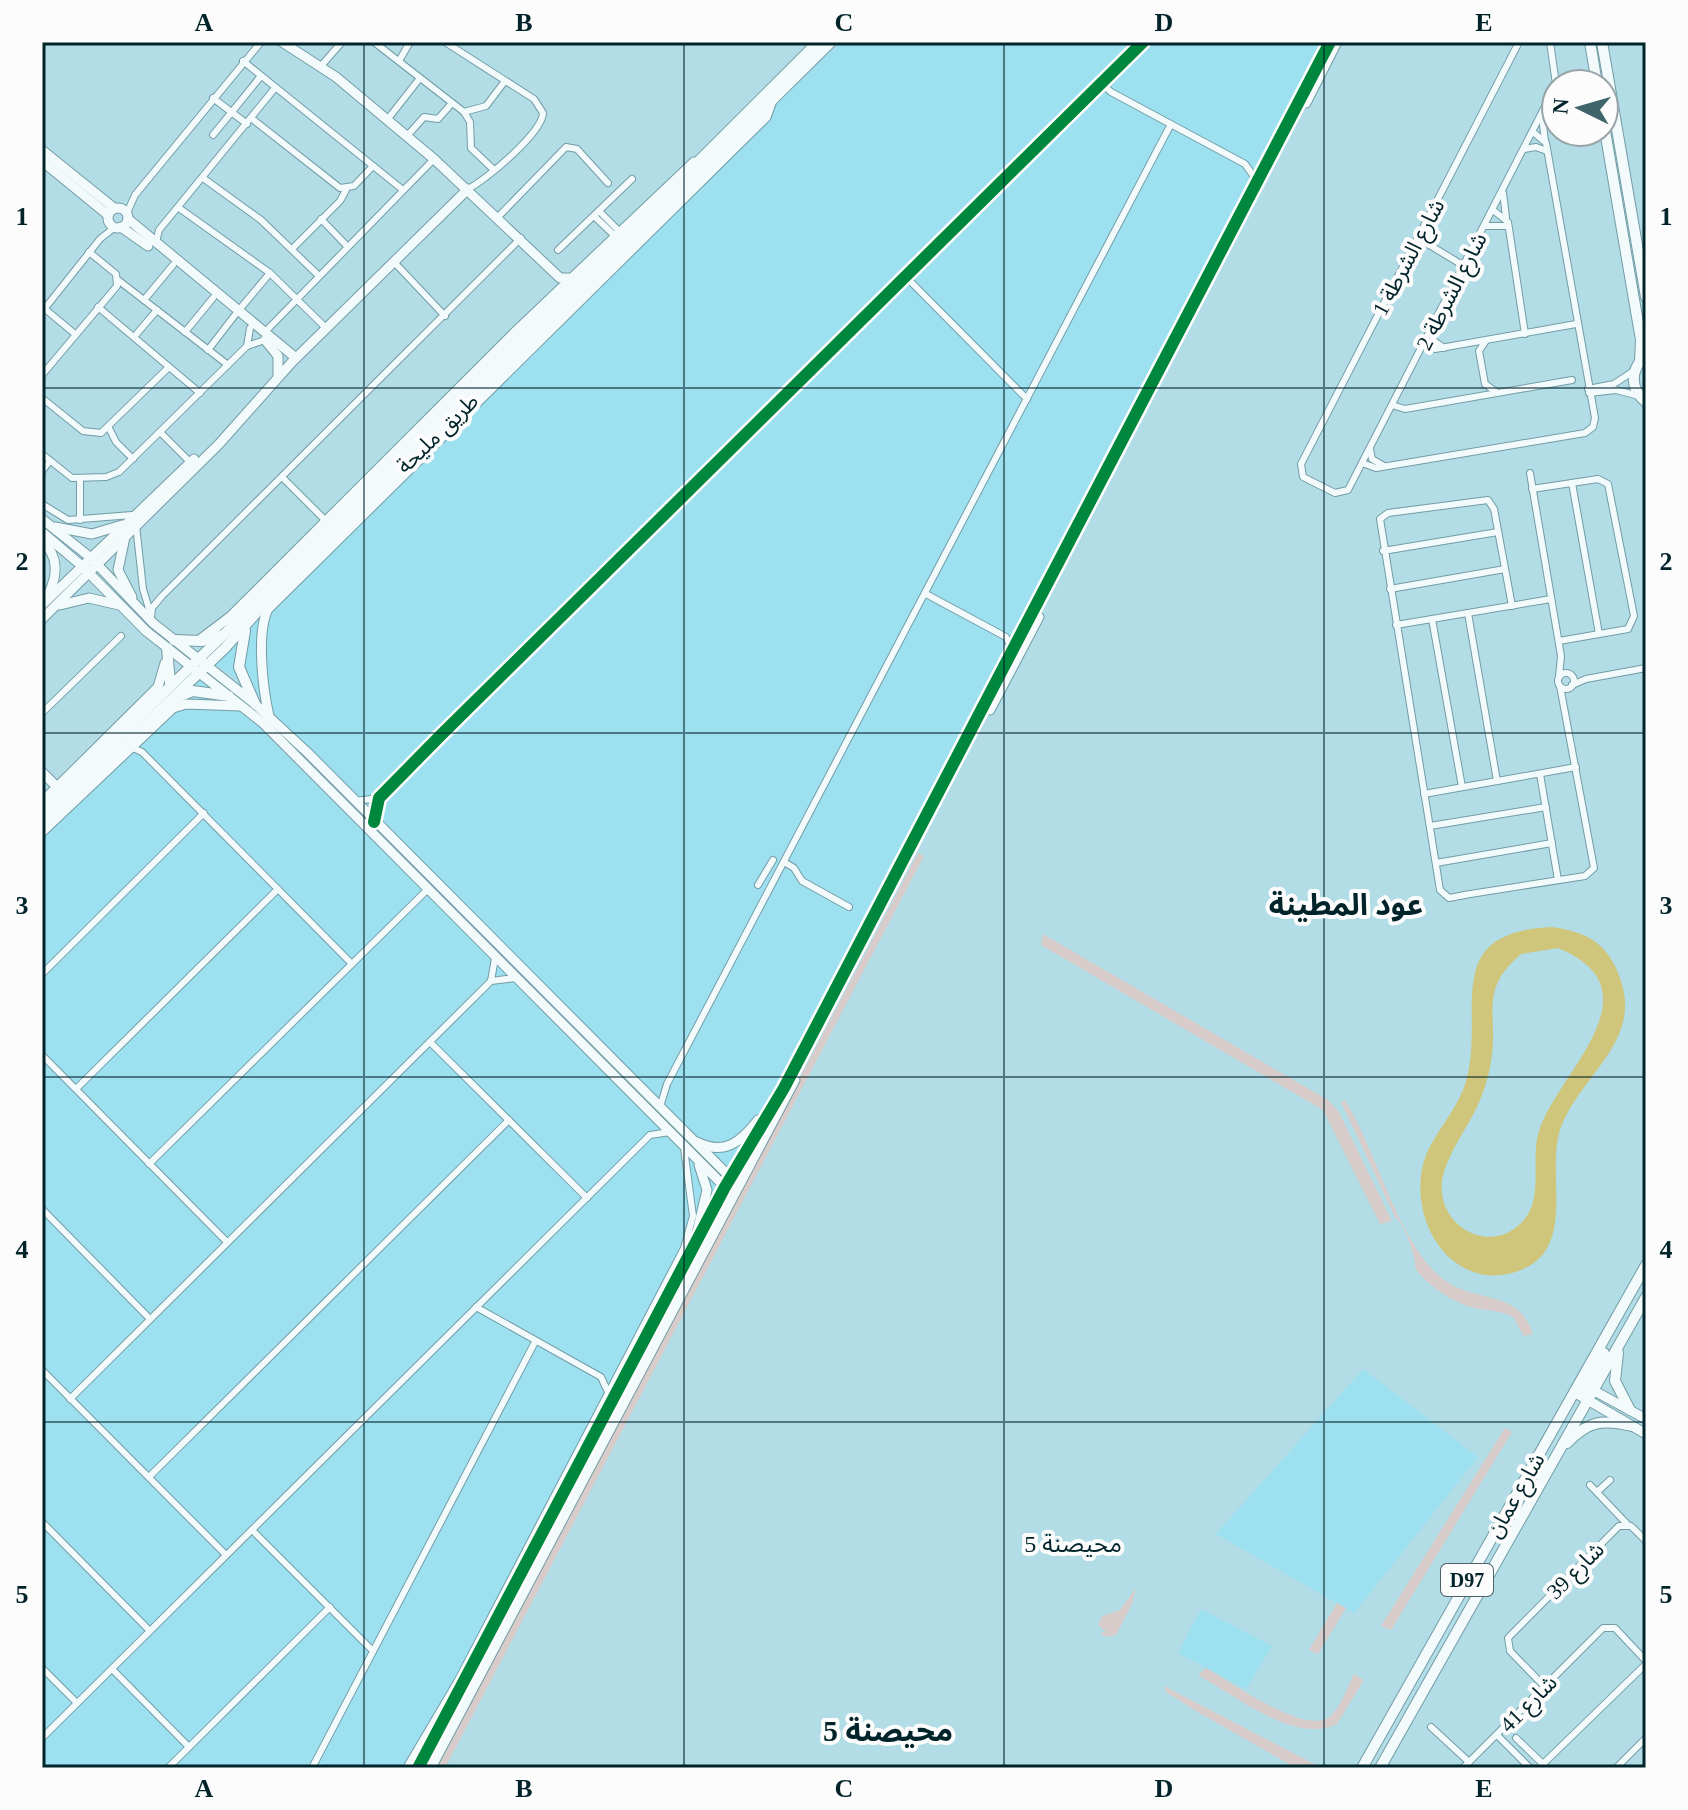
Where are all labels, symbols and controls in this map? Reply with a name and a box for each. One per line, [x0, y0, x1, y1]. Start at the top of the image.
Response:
text: A [195, 8, 214, 37]
text: B [515, 8, 533, 37]
text: C [835, 8, 853, 37]
text: D [1155, 8, 1173, 37]
text: E [1475, 8, 1493, 37]
north arrow [1540, 68, 1620, 148]
text: N [1547, 97, 1574, 115]
street label: شارع الشرطة 1 [1367, 195, 1453, 322]
text: 1 [16, 202, 29, 231]
text: 1 [1660, 202, 1673, 231]
street label: شارع الشرطة 2 [1411, 228, 1495, 356]
street label: طريق مليحة [391, 388, 484, 479]
text: 2 [16, 547, 29, 576]
text: 2 [1660, 547, 1673, 576]
district label: عود المطينة [1269, 888, 1423, 922]
text: 3 [16, 891, 29, 920]
text: 3 [1660, 891, 1673, 920]
text: 4 [16, 1235, 29, 1264]
text: 4 [1660, 1235, 1673, 1264]
street label: شارع عمان [1481, 1448, 1553, 1544]
district label: محيصنة 5 [1024, 1531, 1122, 1557]
street label: شارع 39 [1542, 1537, 1612, 1607]
road number: D97 [1441, 1564, 1493, 1596]
text: 5 [16, 1580, 29, 1609]
text: 5 [1660, 1580, 1673, 1609]
street label: شارع 41 [1495, 1670, 1565, 1740]
district label: محيصنة 5 [823, 1714, 953, 1748]
text: A [195, 1774, 214, 1803]
text: B [515, 1774, 533, 1803]
text: C [835, 1774, 853, 1803]
text: D [1155, 1774, 1173, 1803]
text: E [1475, 1774, 1493, 1803]

